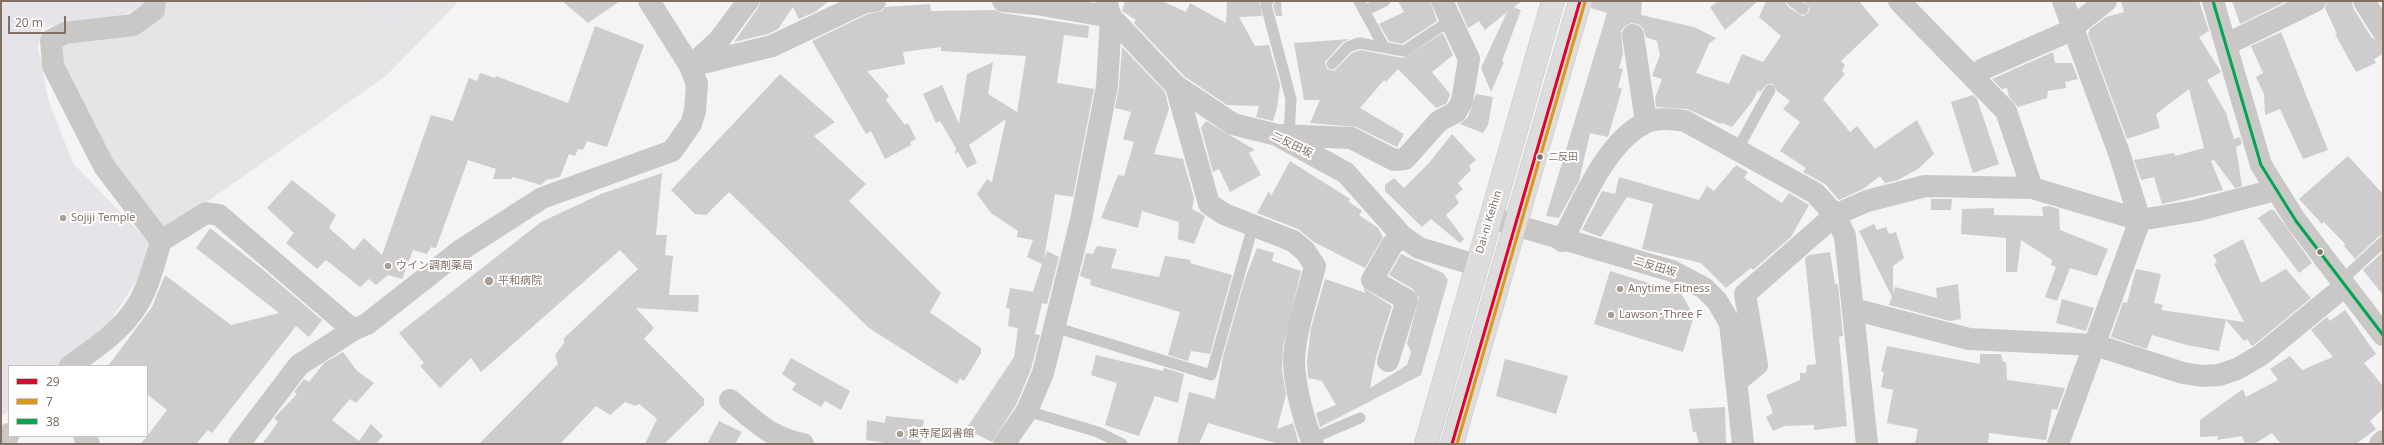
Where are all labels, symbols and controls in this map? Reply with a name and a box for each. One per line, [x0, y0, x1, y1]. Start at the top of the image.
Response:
scale bar [10, 8, 68, 34]
text: 20 m [15, 14, 43, 31]
street label: 二反田坂 [1269, 129, 1315, 161]
place label: 二反田 [1548, 151, 1578, 163]
marker: 二反田 [1535, 152, 1545, 162]
street label: Dai-ni Keihin [1473, 189, 1505, 255]
place label: Sojiji Temple [71, 211, 136, 225]
marker: Sojiji Temple [58, 213, 68, 223]
unlabelled marker [2315, 247, 2325, 257]
street label: 二反田坂 [1632, 254, 1678, 280]
place label: ウイン調剤薬局 [396, 259, 473, 273]
marker: ウイン調剤薬局 [383, 261, 393, 271]
place label: 平和病院 [498, 274, 542, 288]
marker: 平和病院 [483, 275, 495, 287]
place label: Anytime Fitness [1628, 282, 1710, 296]
marker: Anytime Fitness [1615, 284, 1625, 294]
place label: Lawson･Three F [1619, 308, 1702, 322]
marker: Lawson･Three F [1606, 310, 1616, 320]
legend [8, 365, 148, 437]
text: 29 [46, 373, 60, 390]
text: 7 [46, 393, 53, 410]
text: 38 [46, 413, 60, 430]
place label: 東寺尾図書館 [908, 427, 974, 441]
marker: 東寺尾図書館 [895, 429, 905, 439]

